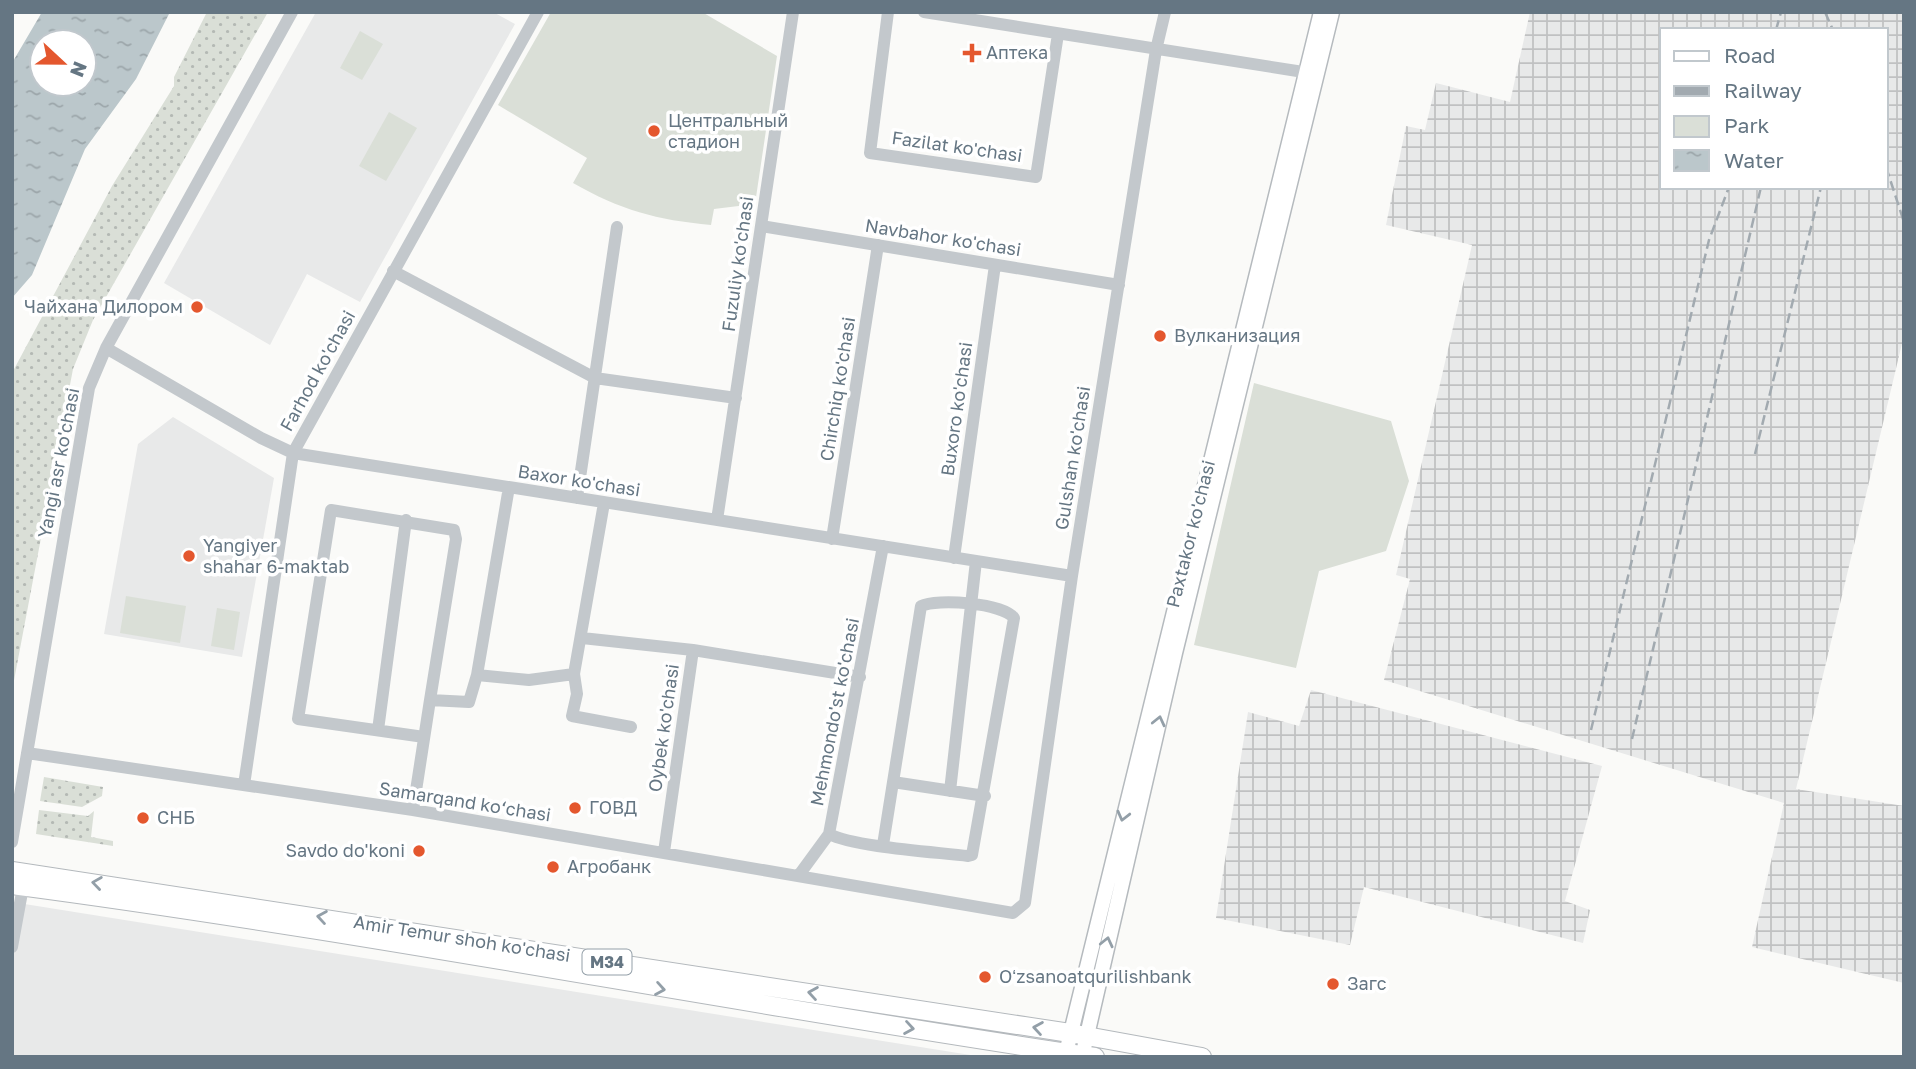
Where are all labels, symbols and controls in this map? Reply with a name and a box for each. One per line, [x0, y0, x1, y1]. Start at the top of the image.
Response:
north arrow [28, 28, 98, 98]
legend [1660, 28, 1888, 189]
place label: Аптека [986, 41, 1048, 63]
text: Road [1724, 42, 1775, 68]
marker: Аптека [964, 45, 980, 61]
text: N [66, 59, 93, 81]
text: Railway [1724, 77, 1802, 103]
place label: Центральный стадион [668, 109, 788, 152]
text: Park [1724, 112, 1770, 138]
marker: Центральный стадион [646, 123, 662, 139]
street label: Fazilat ko'chasi [890, 126, 1024, 166]
text: Water [1724, 147, 1784, 173]
street label: Fuzuliy ko'chasi [717, 195, 757, 333]
street label: Navbahor ko'chasi [863, 214, 1023, 260]
place label: Чайхана Дилором [24, 295, 183, 317]
marker: Чайхана Дилором [189, 299, 205, 315]
street label: Farhod ko'chasi [275, 306, 359, 435]
street label: Chirchiq ko'chasi [815, 315, 859, 463]
place label: Вулканизация [1174, 324, 1300, 346]
marker: Вулканизация [1152, 328, 1168, 344]
street label: Buxoro ko'chasi [936, 340, 976, 477]
street label: Gulshan ko'chasi [1050, 384, 1094, 531]
street label: Yangi asr ko'chasi [33, 386, 83, 540]
street label: Paxtakor ko'chasi [1161, 458, 1219, 610]
street label: Baxor ko'chasi [516, 459, 642, 501]
place label: Yangiyer shahar 6-maktab [203, 534, 349, 577]
marker: Yangiyer shahar 6-maktab [181, 548, 197, 564]
street label: Mehmondo'st ko'chasi [805, 616, 863, 808]
street label: Oybek ko'chasi [643, 662, 683, 793]
one-way arrow [1151, 715, 1165, 727]
street label: Samarqand ko‘chasi [378, 777, 553, 825]
place label: ГОВД [589, 796, 637, 818]
marker: ГОВД [567, 800, 583, 816]
place label: СНБ [157, 806, 195, 828]
marker: СНБ [135, 810, 151, 826]
one-way arrow [1117, 810, 1131, 822]
place label: Savdo do'koni [285, 839, 405, 861]
marker: Savdo do'koni [411, 843, 427, 859]
place label: Агробанк [567, 855, 651, 877]
marker: Агробанк [545, 859, 561, 875]
one-way arrow [91, 876, 103, 891]
one-way arrow [316, 910, 328, 925]
street label: Amir Temur shoh ko'chasi [352, 910, 572, 966]
one-way arrow [1099, 936, 1114, 948]
road number: M34 [582, 950, 632, 974]
place label: Oʻzsanoatqurilishbank [999, 965, 1192, 987]
marker: Oʻzsanoatqurilishbank [977, 969, 993, 985]
place label: Загс [1347, 972, 1387, 994]
marker: Загс [1325, 976, 1341, 992]
one-way arrow [654, 981, 666, 996]
one-way arrow [807, 986, 819, 1001]
one-way arrow [903, 1021, 915, 1036]
one-way arrow [1032, 1021, 1044, 1036]

